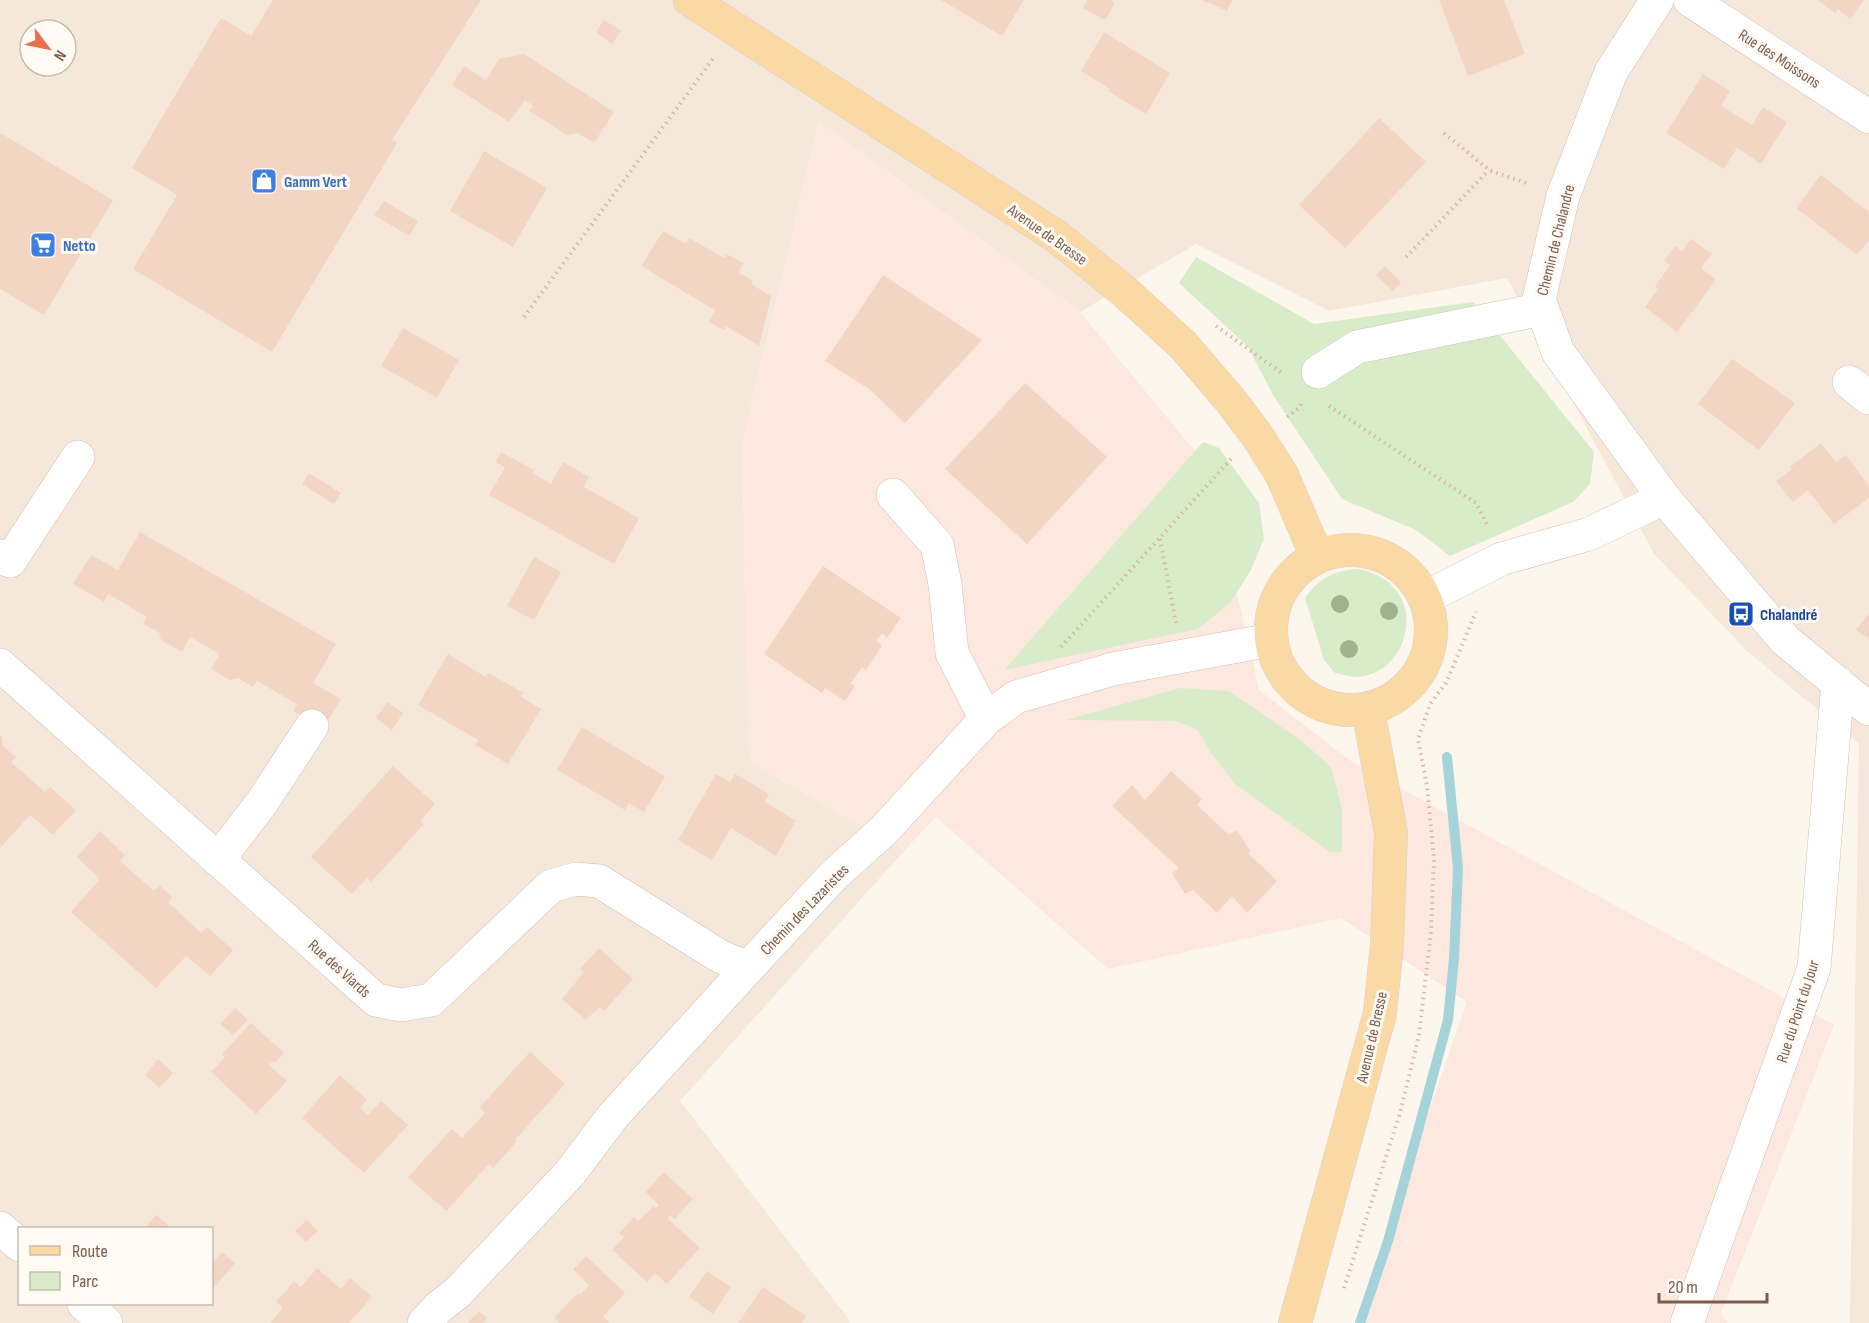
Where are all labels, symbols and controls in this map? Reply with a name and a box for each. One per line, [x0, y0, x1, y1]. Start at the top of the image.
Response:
north arrow [18, 18, 78, 78]
street label: Rue des Moissons [1735, 26, 1824, 93]
text: N [49, 46, 70, 64]
shop icon: Gamm Vert [249, 166, 279, 196]
place label: Gamm Vert [284, 173, 347, 192]
street label: Chemin de Chalandre [1534, 183, 1579, 298]
street label: Avenue de Bresse [1003, 200, 1091, 270]
supermarket icon: Netto [28, 230, 58, 260]
place label: Netto [63, 237, 96, 256]
bus stop icon: Chalandré [1726, 599, 1756, 629]
place label: Chalandré [1760, 606, 1818, 625]
street label: Chemin des Lazaristes [757, 860, 854, 960]
street label: Rue des Viards [304, 936, 374, 1002]
street label: Rue du Point du Jour [1773, 957, 1824, 1065]
street label: Avenue de Bresse [1353, 990, 1392, 1086]
legend [18, 1227, 213, 1305]
text: Route [72, 1241, 108, 1262]
scale bar [1659, 1266, 1767, 1304]
text: Parc [72, 1271, 98, 1292]
text: 20 m [1668, 1277, 1698, 1298]

